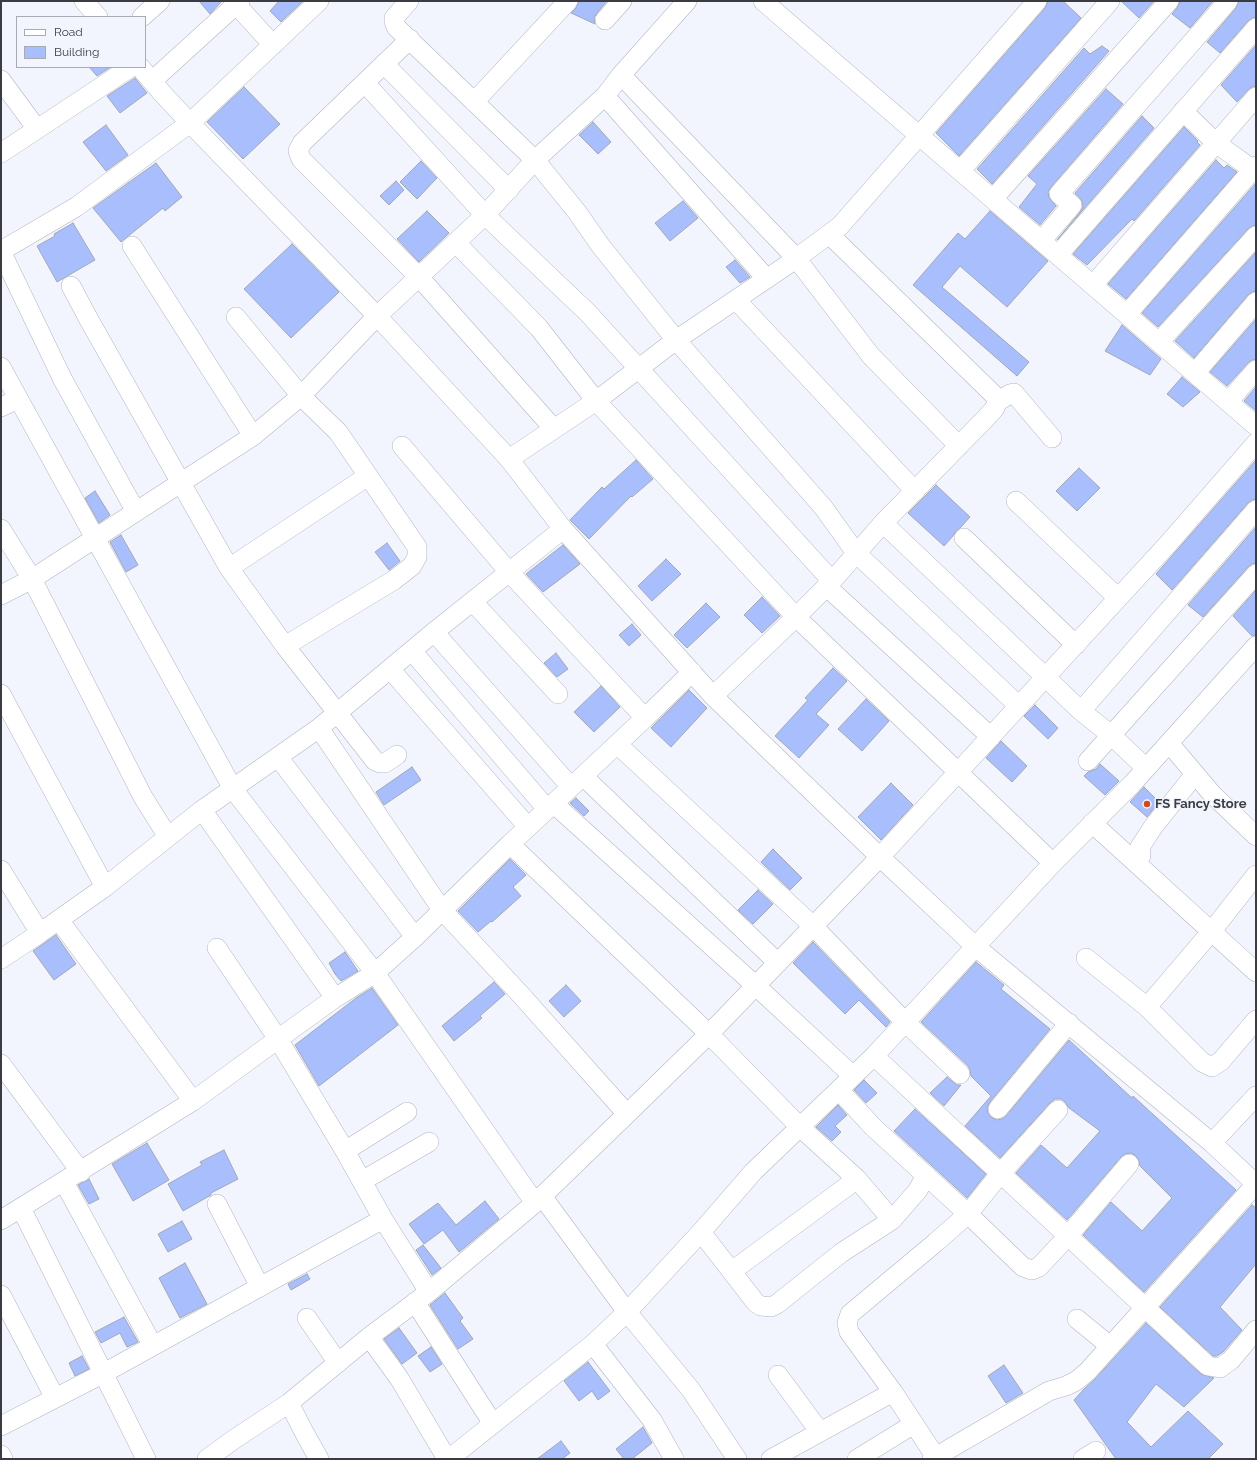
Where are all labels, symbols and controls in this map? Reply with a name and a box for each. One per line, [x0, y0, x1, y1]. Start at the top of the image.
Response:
legend [16, 16, 146, 68]
text: Road [54, 25, 83, 39]
text: Building [54, 45, 100, 59]
place label: FS Fancy Store [1155, 796, 1246, 812]
marker: FS Fancy Store [1142, 799, 1152, 809]

